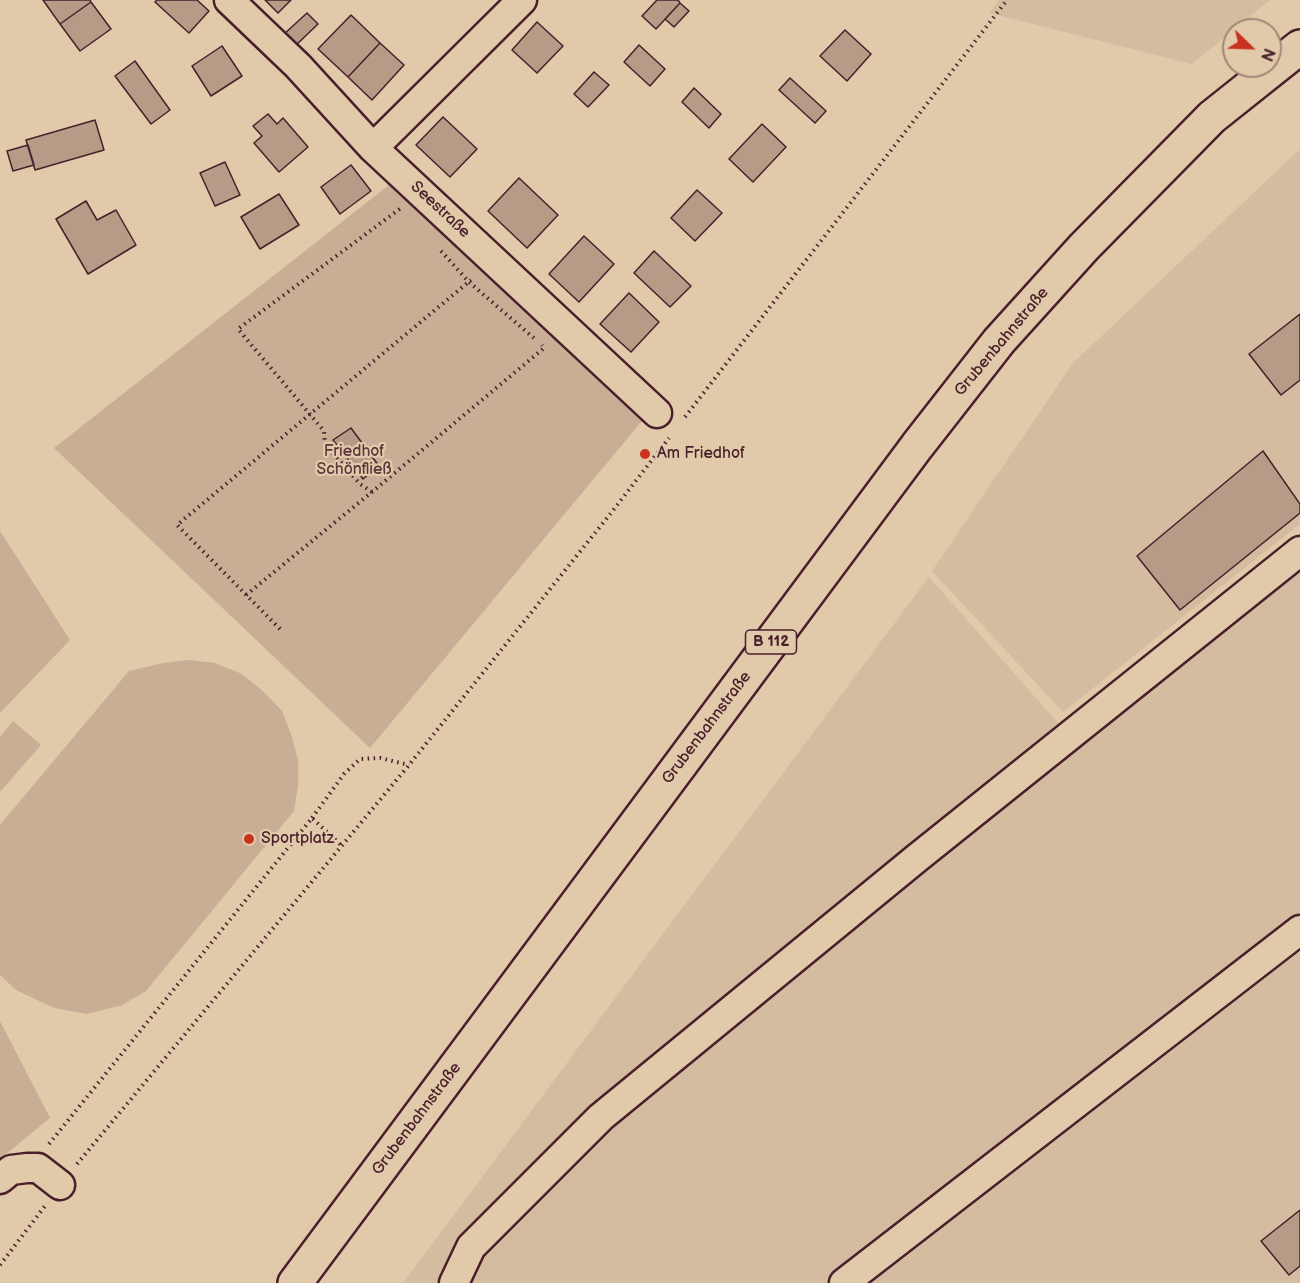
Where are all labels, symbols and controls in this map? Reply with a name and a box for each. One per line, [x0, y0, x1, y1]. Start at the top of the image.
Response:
north arrow [1222, 18, 1282, 78]
text: N [1256, 45, 1278, 64]
street label: Seestraße [406, 178, 474, 242]
street label: Grubenbahnstraße [951, 284, 1053, 400]
park label: Friedhof Schönfließ [317, 442, 391, 480]
place label: Am Friedhof [657, 444, 745, 464]
marker: Am Friedhof [638, 447, 652, 461]
road number: B 112 [746, 630, 796, 654]
street label: Grubenbahnstraße [658, 668, 756, 788]
place label: Sportplatz [261, 829, 334, 849]
marker: Sportplatz [242, 832, 256, 846]
street label: Grubenbahnstraße [368, 1059, 466, 1179]

